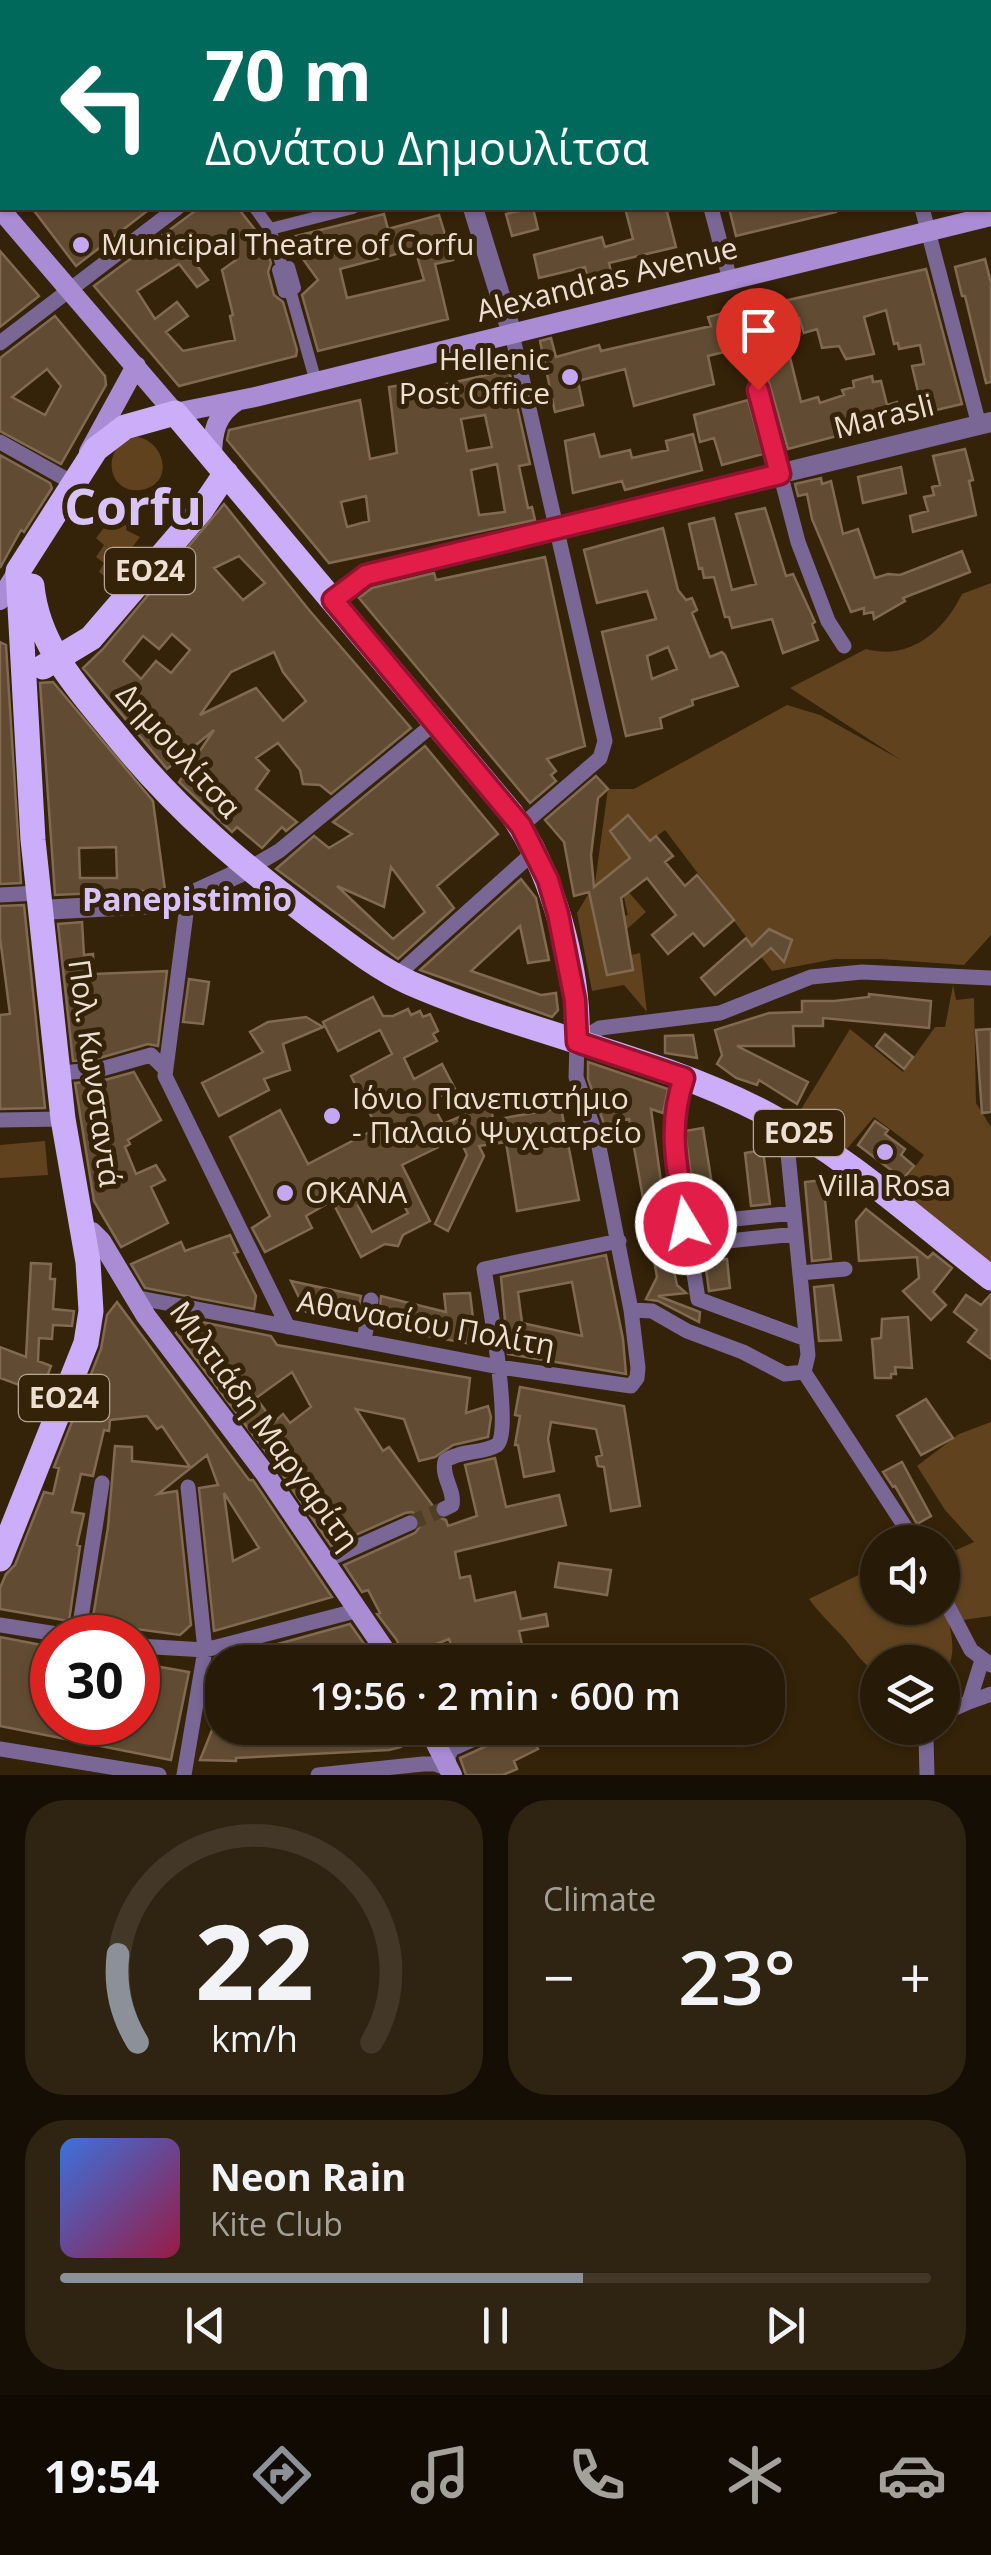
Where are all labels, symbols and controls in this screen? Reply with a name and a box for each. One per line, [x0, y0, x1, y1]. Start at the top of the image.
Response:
text: 70 m [205, 26, 372, 122]
icon: left [40, 40, 170, 170]
text: Δονάτου Δημουλίτσα [205, 117, 649, 178]
place label: Municipal Theatre of Corfu [101, 223, 474, 264]
street label: Alexandras Avenue [472, 226, 742, 331]
marker: Municipal Theatre of Corfu [70, 234, 92, 256]
pin [716, 288, 801, 391]
icon: arrive [731, 303, 786, 358]
place label: Hellenic Post Office [399, 338, 550, 413]
marker: Hellenic Post Office [559, 366, 581, 388]
street label: Marasli [829, 383, 938, 448]
district label: Corfu [64, 472, 202, 540]
road number: ΕΟ24 [105, 548, 195, 594]
street label: Δημουλίτσα [108, 674, 250, 826]
district label: Panepistimio [82, 877, 292, 920]
street label: Πολ. Κωνσταντά [59, 957, 132, 1189]
place label: Ιόνιο Πανεπιστήμιο - Παλαιό Ψυχιατρείο [352, 1077, 642, 1152]
marker: Ιόνιο Πανεπιστήμιο - Παλαιό Ψυχιατρείο [321, 1105, 343, 1127]
road number: ΕΟ25 [754, 1110, 844, 1156]
marker: Villa Rosa [874, 1141, 896, 1163]
place label: Villa Rosa [819, 1164, 951, 1205]
place label: ΟΚΑΝΑ [305, 1171, 407, 1212]
position arrow [634, 1172, 738, 1276]
marker: ΟΚΑΝΑ [274, 1182, 296, 1204]
street label: Αθανασίου Πολίτη [294, 1280, 558, 1365]
street label: Μιλτιάδη Μαργαρίτη [161, 1293, 369, 1558]
road number: ΕΟ24 [19, 1375, 109, 1421]
map controls [860, 1525, 960, 1745]
button: sound [860, 1525, 960, 1625]
speed limit sign: 30 [30, 1615, 160, 1745]
button: layers [860, 1645, 960, 1745]
text: 19:56 · 2 min · 600 m [309, 1669, 681, 1721]
text: Climate [543, 1877, 656, 1920]
text: 22 [195, 1889, 313, 2030]
text: 23° [678, 1925, 796, 2027]
text: − [543, 1939, 574, 2014]
text: + [900, 1939, 931, 2014]
text: km/h [211, 2014, 297, 2062]
text: Neon Rain [210, 2150, 406, 2202]
text: Kite Club [210, 2202, 343, 2245]
icon: previous [178, 2298, 233, 2353]
icon: pause [468, 2298, 523, 2353]
icon: next [758, 2298, 813, 2353]
icon: directions [247, 2440, 317, 2510]
icon: music [405, 2440, 475, 2510]
icon: phone [562, 2440, 632, 2510]
icon: climate [720, 2440, 790, 2510]
icon: car [877, 2440, 947, 2510]
text: 19:54 [44, 2445, 160, 2506]

